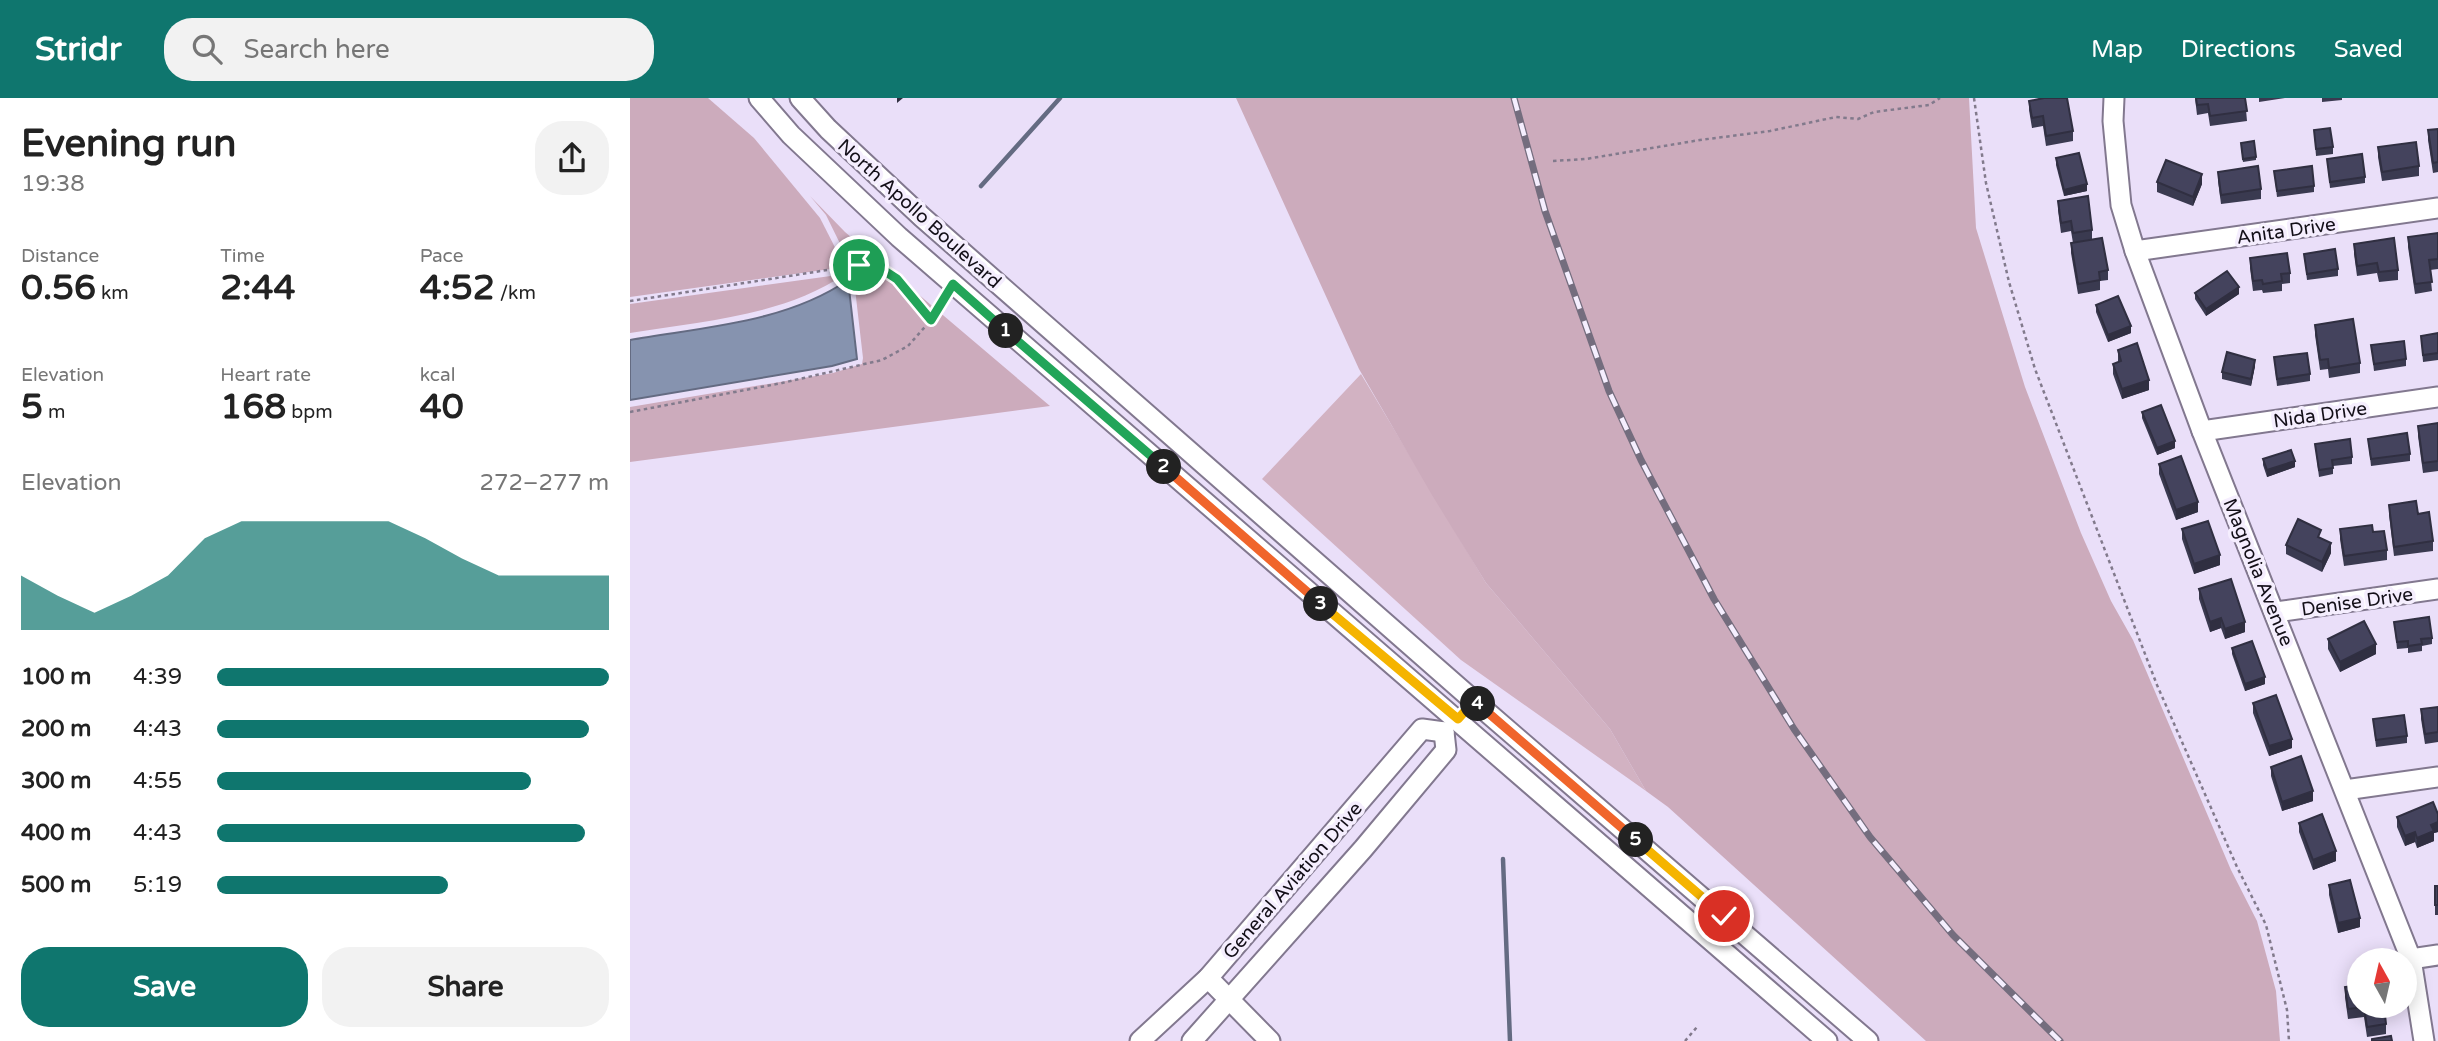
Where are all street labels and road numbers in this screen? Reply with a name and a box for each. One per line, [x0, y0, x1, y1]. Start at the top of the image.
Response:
street label: North Apollo Boulevard [833, 135, 1006, 293]
street label: Anita Drive [2235, 213, 2337, 249]
street label: Nida Drive [2272, 398, 2368, 432]
street label: Magnolia Avenue [2218, 495, 2298, 649]
street label: Denise Drive [2300, 583, 2414, 621]
street label: General Aviation Drive [1219, 798, 1367, 964]

